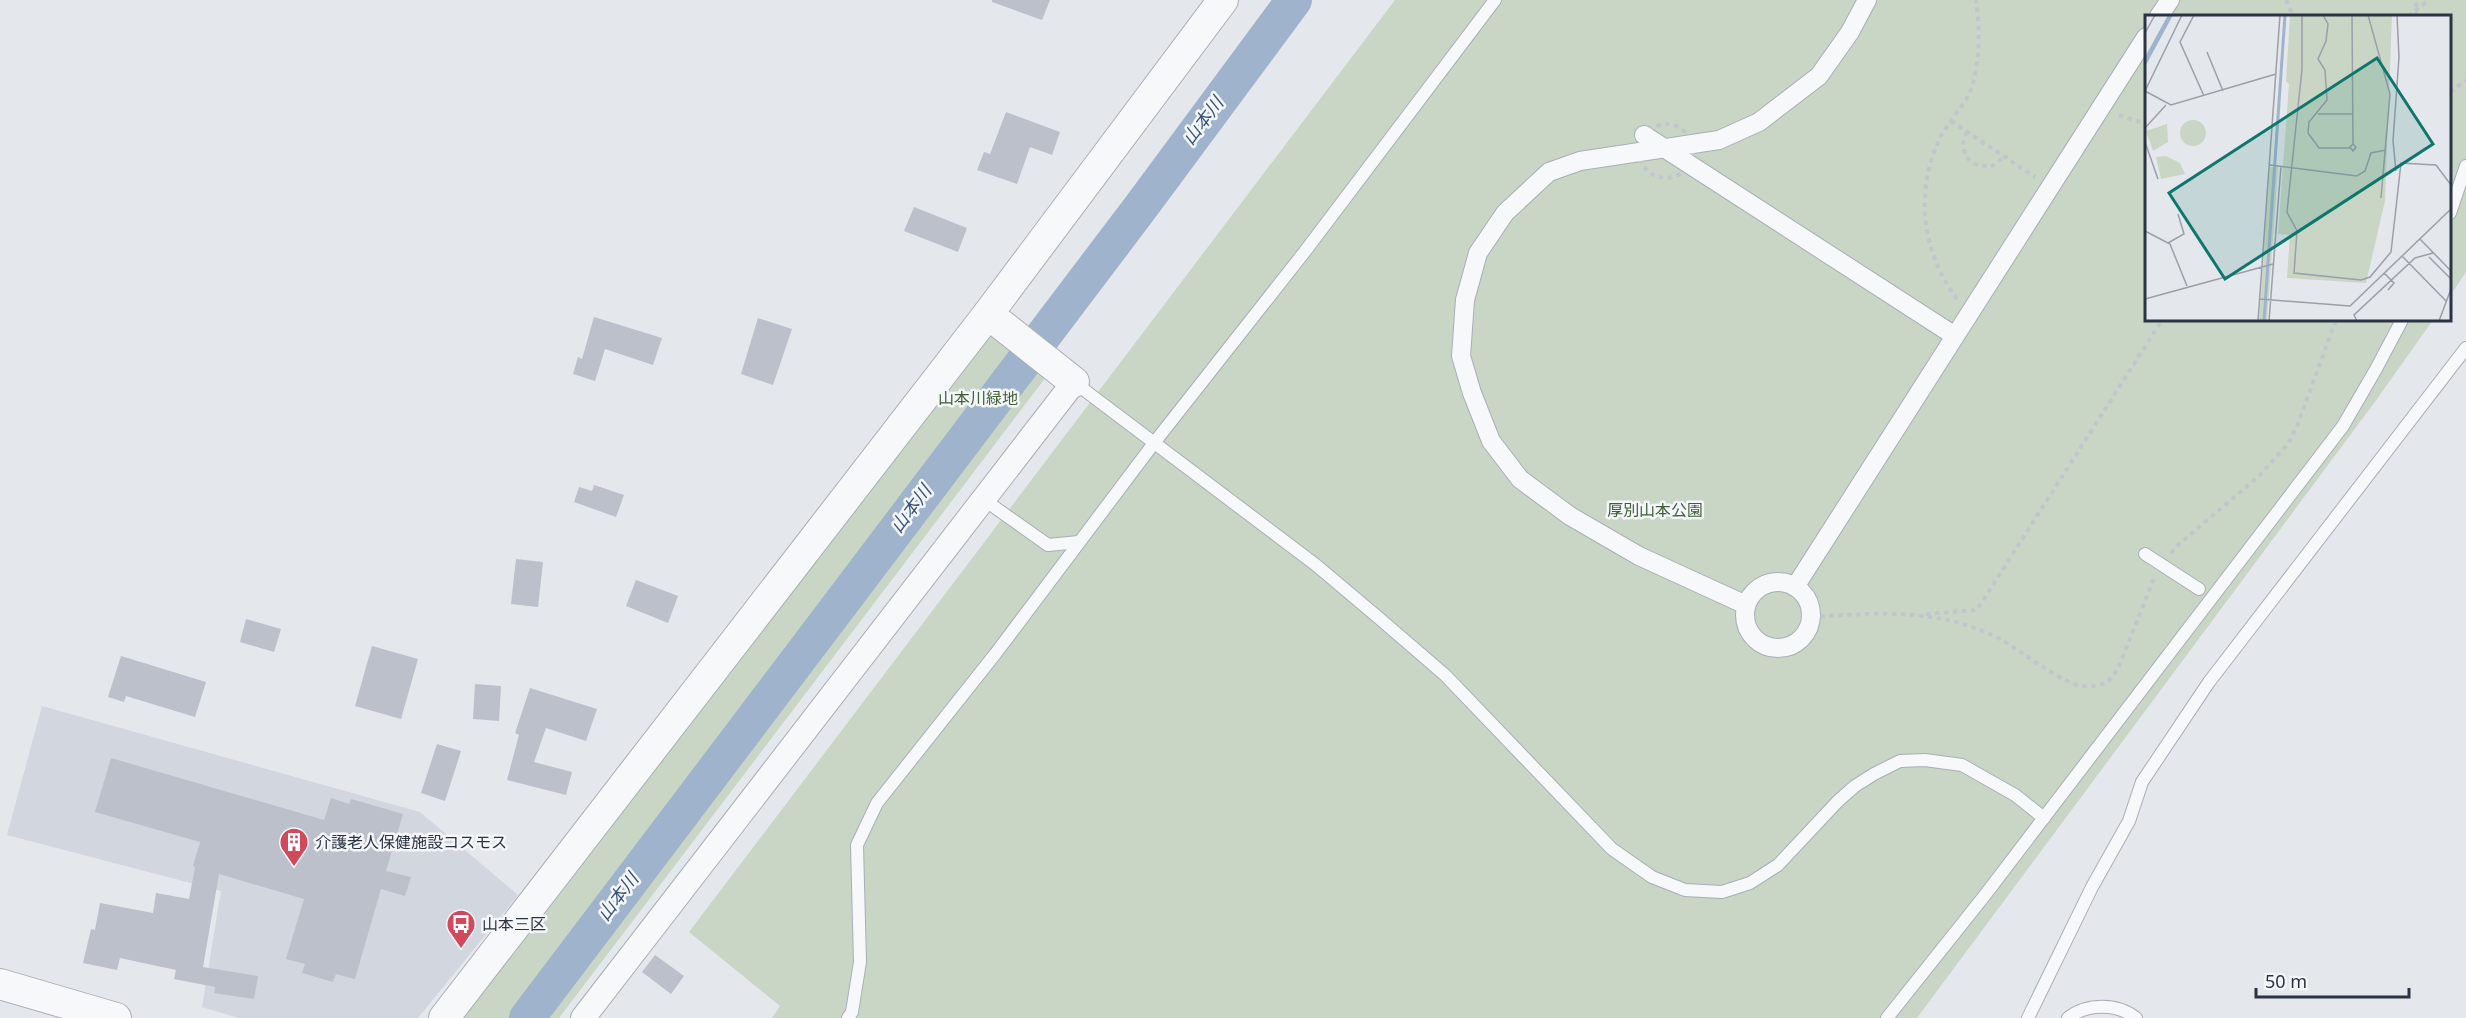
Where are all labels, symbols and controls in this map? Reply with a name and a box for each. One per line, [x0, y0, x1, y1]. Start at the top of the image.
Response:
inset map [2145, 15, 2451, 321]
water label: 山本川 [1176, 90, 1229, 149]
park label: 山本川緑地 [938, 387, 1018, 409]
water label: 山本川 [884, 478, 937, 537]
park label: 厚別山本公園 [1607, 499, 1703, 521]
building icon: 介護老人保健施設コスモス [278, 826, 310, 868]
place label: 介護老人保健施設コスモス [315, 831, 507, 853]
water label: 山本川 [591, 866, 644, 925]
bus stop icon: 山本三区 [445, 908, 477, 950]
place label: 山本三区 [482, 913, 546, 935]
scale bar [2256, 961, 2409, 999]
text: 50 m [2265, 969, 2307, 993]

